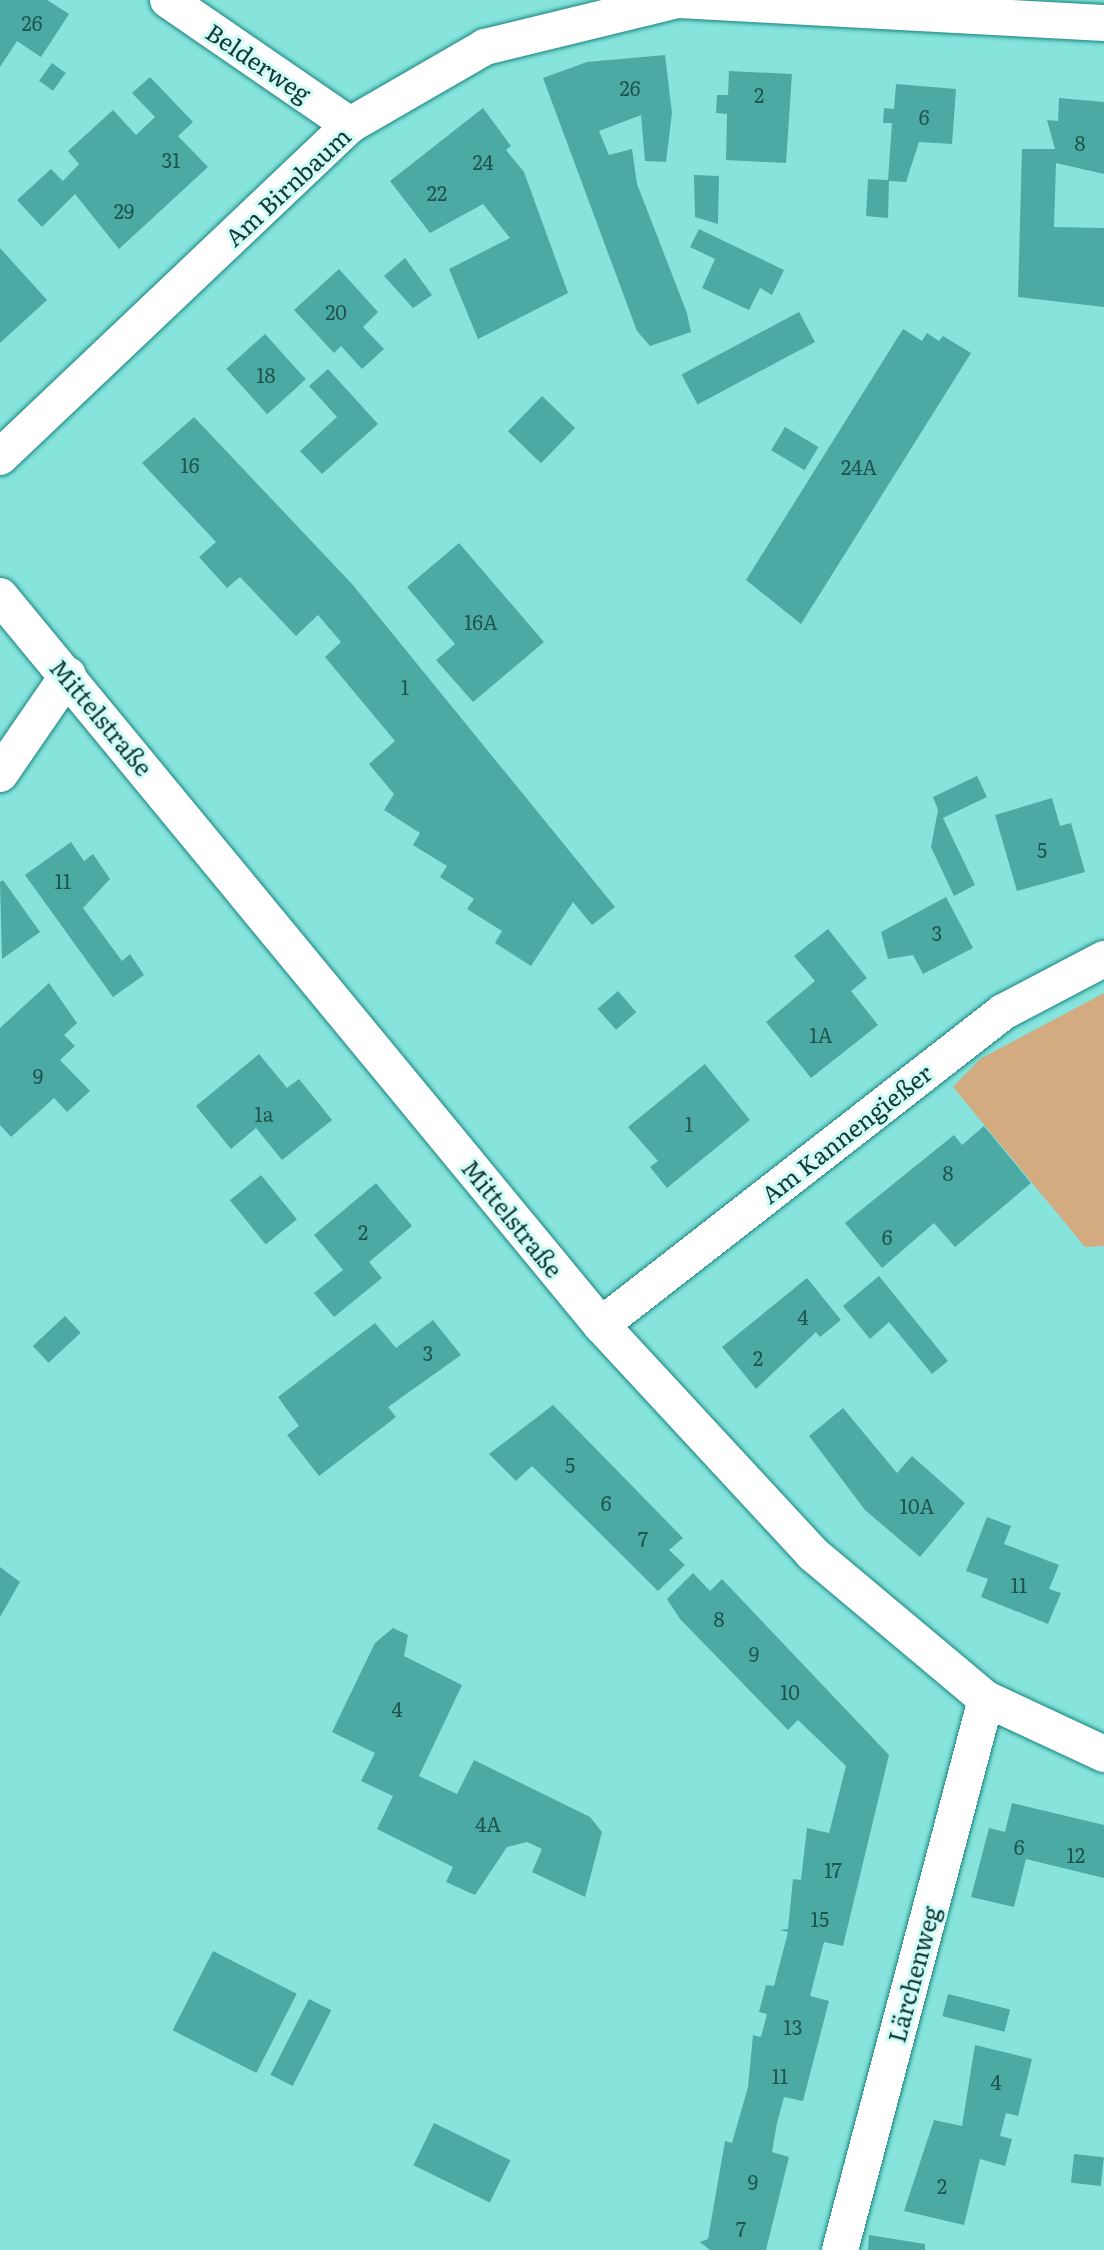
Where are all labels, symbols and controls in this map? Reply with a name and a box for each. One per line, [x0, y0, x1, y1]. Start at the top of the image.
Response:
house number: 26 [22, 10, 42, 34]
street label: Belderweg [201, 17, 317, 107]
house number: 26 [620, 75, 640, 99]
house number: 2 [754, 82, 764, 106]
house number: 6 [919, 104, 929, 128]
street label: Am Birnbaum [218, 121, 356, 251]
house number: 8 [1074, 130, 1086, 154]
house number: 31 [162, 147, 180, 171]
house number: 24 [472, 149, 494, 173]
house number: 22 [427, 180, 447, 204]
house number: 29 [114, 198, 134, 222]
house number: 20 [325, 299, 347, 323]
house number: 18 [256, 362, 276, 386]
house number: 16 [181, 452, 199, 476]
house number: 24A [841, 454, 877, 478]
house number: 16A [464, 609, 498, 633]
street label: Mittelstraße [45, 653, 159, 781]
house number: 1 [401, 674, 409, 698]
house number: 5 [1037, 837, 1047, 861]
house number: 11 [55, 868, 71, 892]
house number: 3 [932, 920, 942, 944]
house number: 1A [810, 1022, 832, 1046]
street label: Am Kannengießer [755, 1057, 937, 1209]
house number: 9 [33, 1063, 43, 1087]
house number: 1a [255, 1101, 273, 1125]
house number: 1 [685, 1111, 693, 1135]
street label: Mittelstraße [457, 1153, 569, 1283]
house number: 8 [942, 1160, 954, 1184]
house number: 2 [358, 1219, 368, 1243]
house number: 6 [882, 1224, 892, 1248]
house number: 4 [797, 1304, 809, 1328]
house number: 3 [423, 1340, 433, 1364]
house number: 2 [753, 1345, 763, 1369]
house number: 5 [565, 1452, 575, 1476]
house number: 6 [601, 1490, 611, 1514]
house number: 10A [900, 1493, 934, 1517]
house number: 7 [638, 1526, 648, 1550]
house number: 11 [1011, 1572, 1027, 1596]
house number: 8 [713, 1606, 725, 1630]
house number: 9 [749, 1641, 759, 1665]
house number: 10 [780, 1679, 800, 1703]
house number: 4 [391, 1696, 403, 1720]
house number: 4A [475, 1811, 501, 1835]
house number: 6 [1014, 1834, 1024, 1858]
house number: 12 [1067, 1842, 1085, 1866]
house number: 17 [824, 1857, 842, 1881]
street label: Lärchenweg [881, 1903, 945, 2045]
house number: 15 [811, 1906, 829, 1930]
house number: 13 [784, 2014, 802, 2038]
house number: 11 [772, 2063, 788, 2087]
house number: 4 [990, 2069, 1002, 2093]
house number: 9 [748, 2169, 758, 2193]
house number: 2 [937, 2173, 947, 2197]
house number: 7 [736, 2216, 746, 2240]

